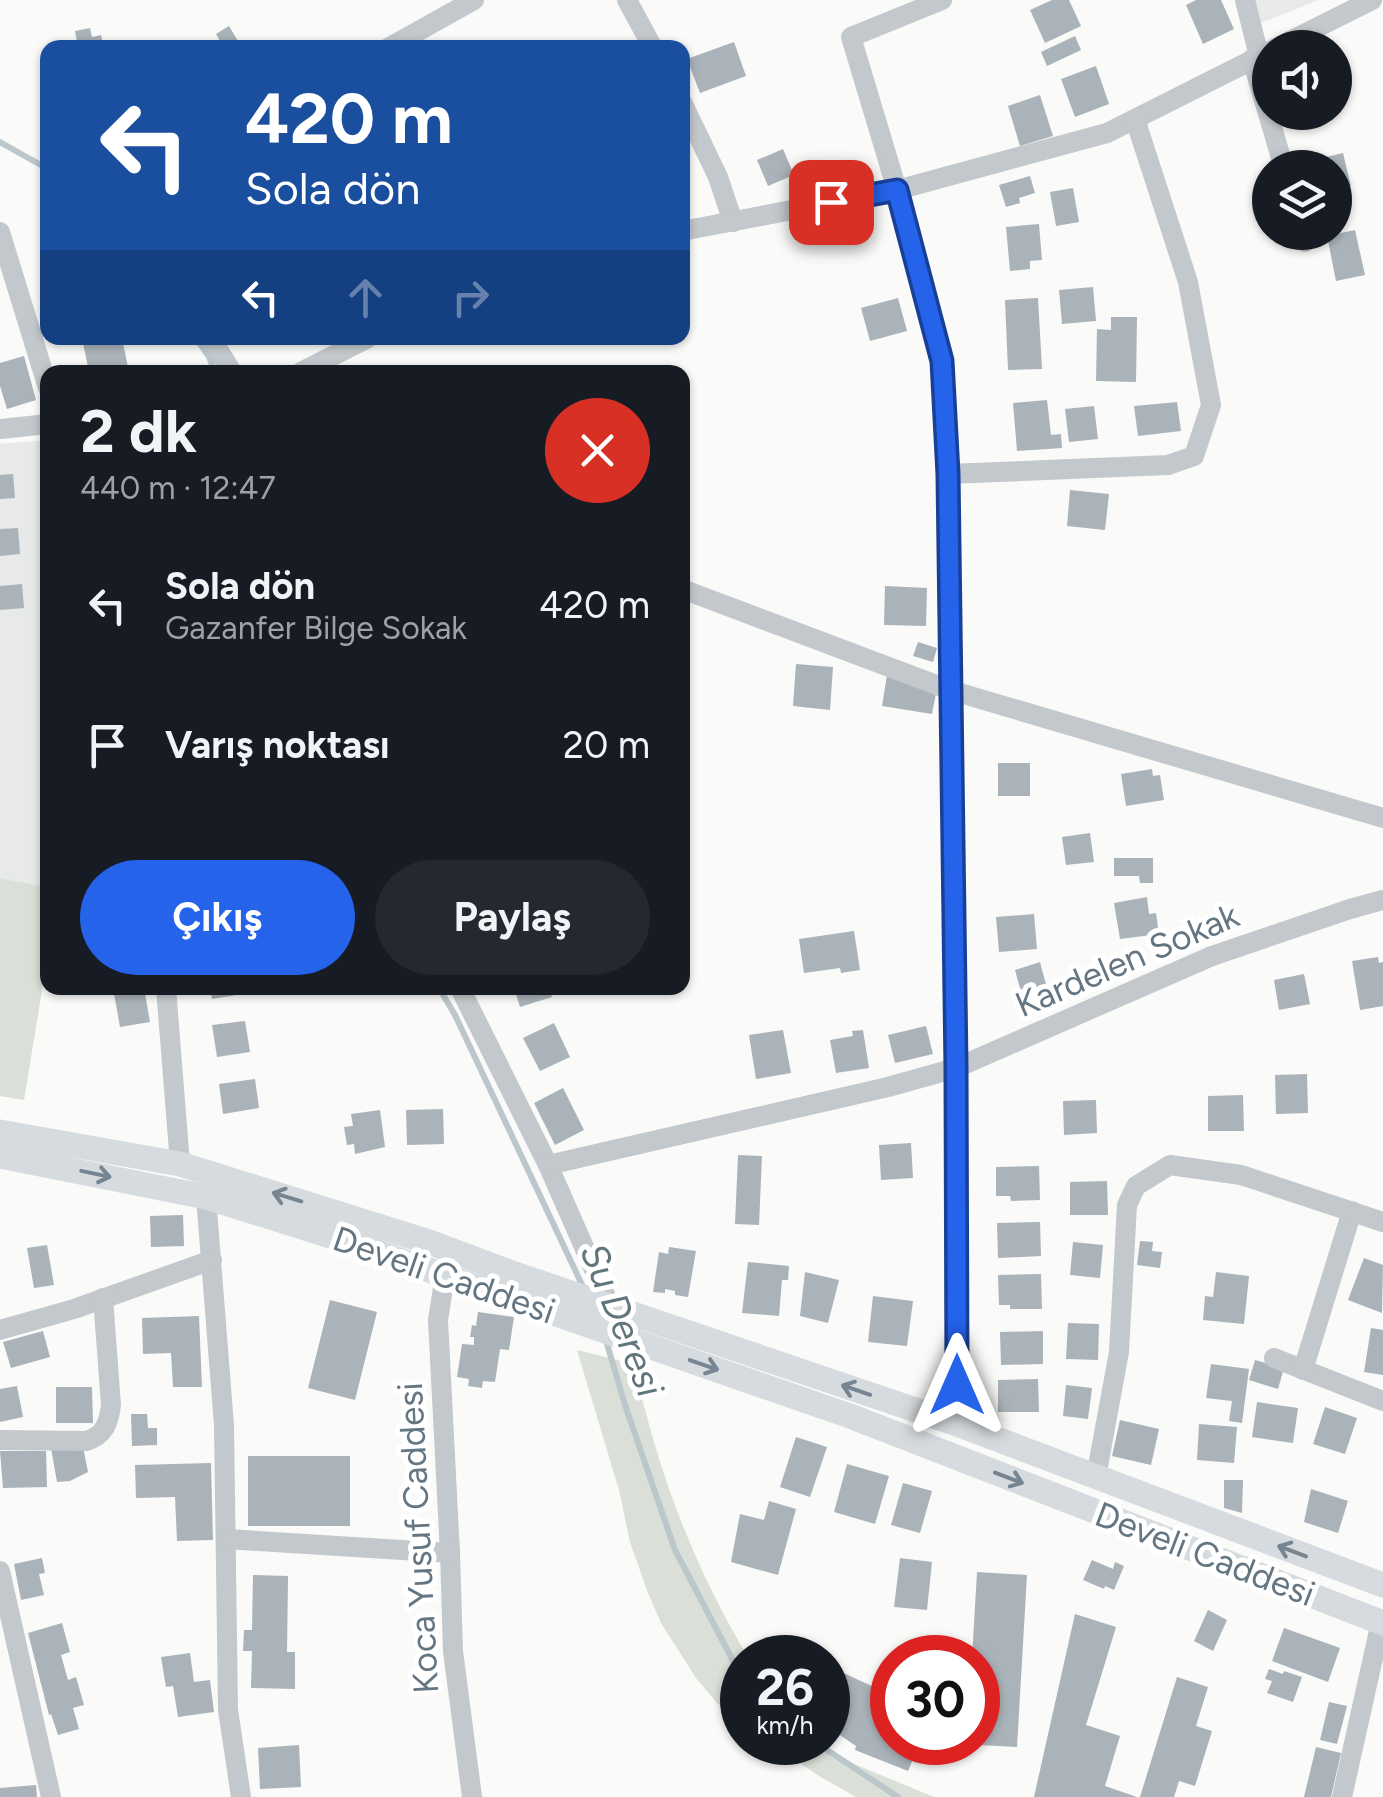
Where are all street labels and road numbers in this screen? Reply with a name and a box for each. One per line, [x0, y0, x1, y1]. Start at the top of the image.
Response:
street label: Kardelen Sokak [1009, 894, 1245, 1026]
street label: Develi Caddesi [328, 1217, 560, 1333]
street label: Koca Yusuf Caddesi [389, 1381, 447, 1695]
street label: Develi Caddesi [1089, 1493, 1321, 1615]

